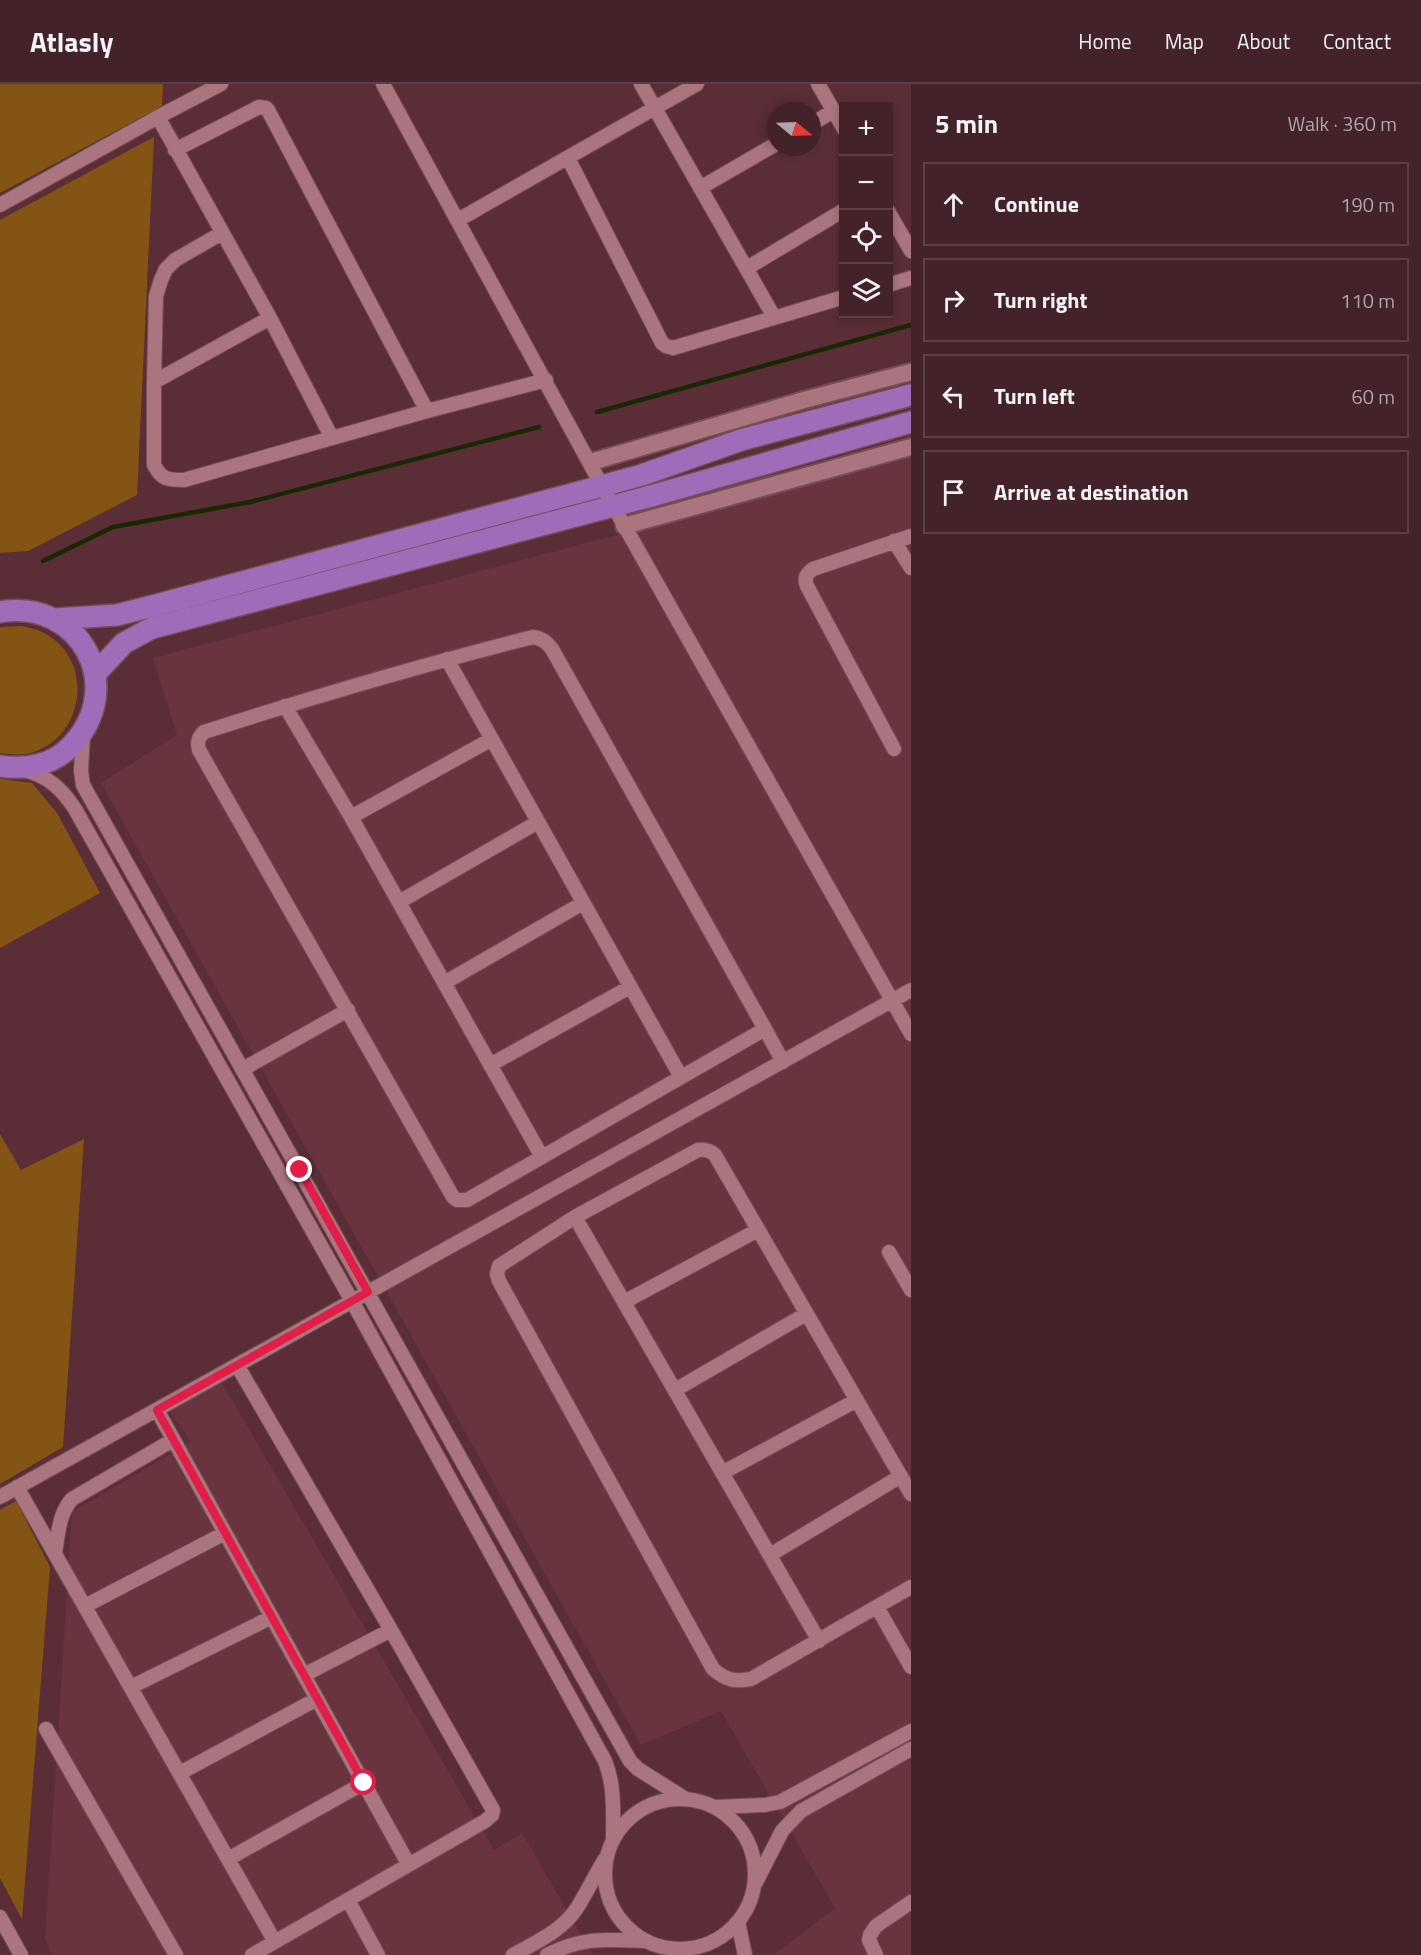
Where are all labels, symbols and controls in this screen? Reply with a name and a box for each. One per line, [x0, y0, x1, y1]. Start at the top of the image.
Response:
text: Atlasly [30, 20, 113, 63]
text: Home [1078, 25, 1132, 57]
text: Map [1165, 25, 1204, 57]
text: About [1237, 25, 1290, 57]
text: Contact [1323, 25, 1391, 57]
north arrow [767, 102, 821, 156]
map controls [839, 102, 893, 318]
button: + [839, 102, 893, 156]
text: 5 min [935, 104, 998, 143]
text: Walk · 360 m [1288, 108, 1397, 139]
button: − [839, 156, 893, 210]
text: Continue [994, 187, 1079, 221]
icon: ahead [937, 188, 970, 221]
text: 190 m [1340, 189, 1395, 220]
button: locate [839, 210, 893, 264]
button: layers [839, 264, 893, 318]
text: Turn right [994, 283, 1088, 317]
icon: right [937, 284, 970, 317]
text: 110 m [1340, 285, 1395, 316]
text: Turn left [994, 379, 1075, 413]
icon: left [937, 380, 970, 413]
text: 60 m [1351, 381, 1395, 412]
text: Arrive at destination [994, 475, 1189, 509]
icon: arrive [937, 476, 970, 509]
route end [286, 1156, 312, 1182]
route start [350, 1769, 376, 1795]

